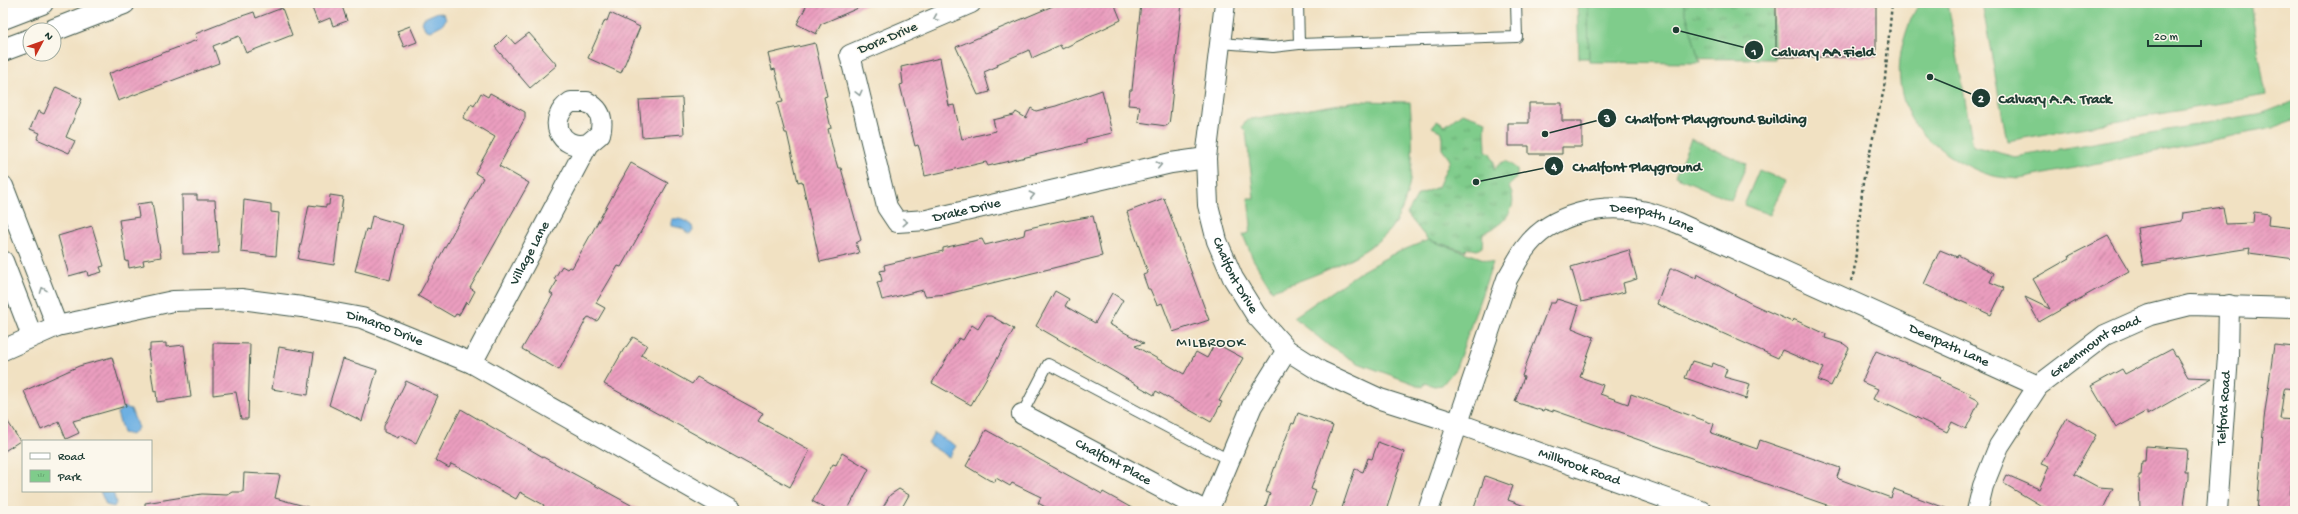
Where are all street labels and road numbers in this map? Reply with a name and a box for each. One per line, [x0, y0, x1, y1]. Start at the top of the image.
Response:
street label: Dora Drive [855, 19, 921, 60]
street label: Drake Drive [930, 194, 1003, 227]
street label: Deerpath Lane [1609, 200, 1697, 238]
street label: Village Lane [506, 218, 554, 289]
street label: Chalfont Drive [1208, 235, 1262, 317]
street label: Dimarco Drive [344, 307, 426, 351]
street label: Greenmount Road [2046, 311, 2145, 382]
street label: Deerpath Lane [1905, 320, 1993, 372]
street label: Telford Road [2213, 369, 2236, 447]
street label: Chalfont Place [1072, 435, 1155, 490]
street label: Millbrook Road [1536, 445, 1624, 490]

